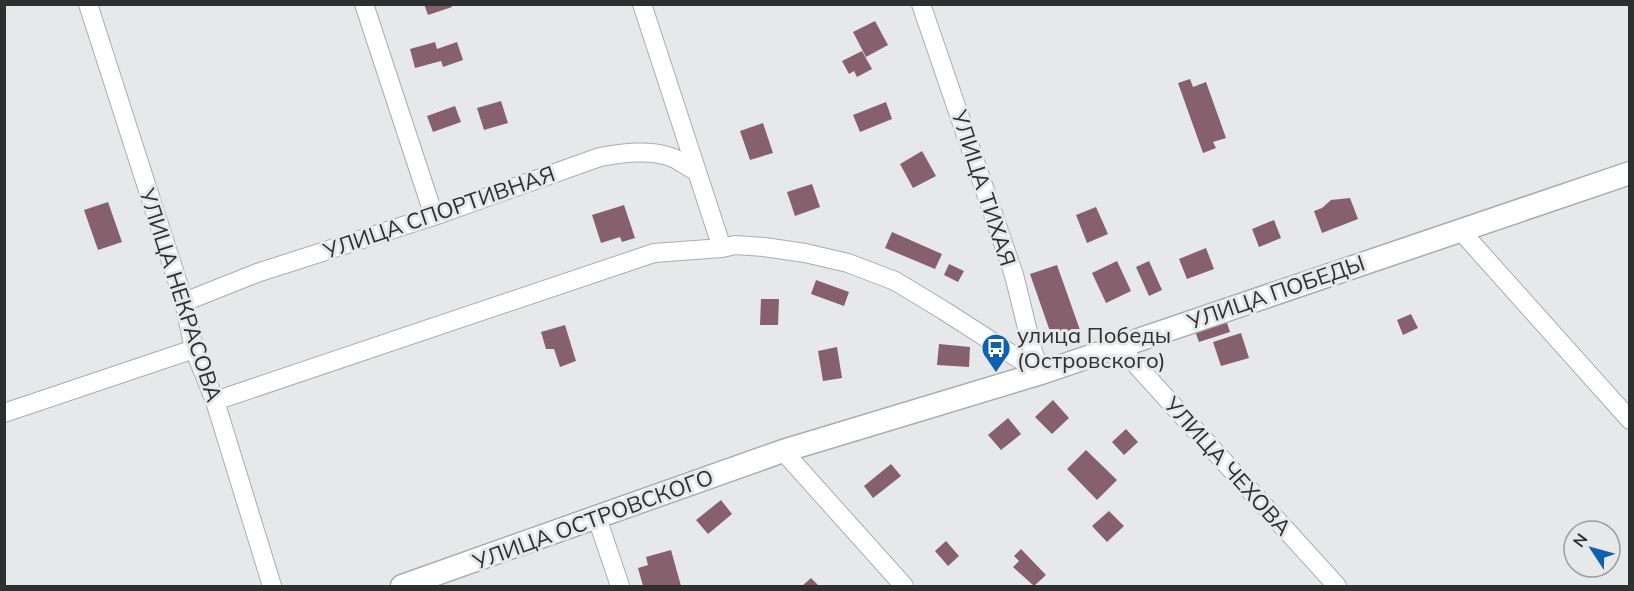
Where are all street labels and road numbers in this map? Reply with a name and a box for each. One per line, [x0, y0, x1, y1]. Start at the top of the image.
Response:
street label: УЛИЦА ТИХАЯ [945, 105, 1022, 270]
street label: УЛИЦА СПОРТИВНАЯ [319, 159, 558, 265]
street label: УЛИЦА НЕКРАСОВА [133, 184, 229, 405]
street label: УЛИЦА ПОБЕДЫ [1183, 249, 1368, 336]
street label: УЛИЦА ЧЕХОВА [1158, 390, 1298, 541]
street label: УЛИЦА ОСТРОВСКОГО [468, 462, 717, 576]

